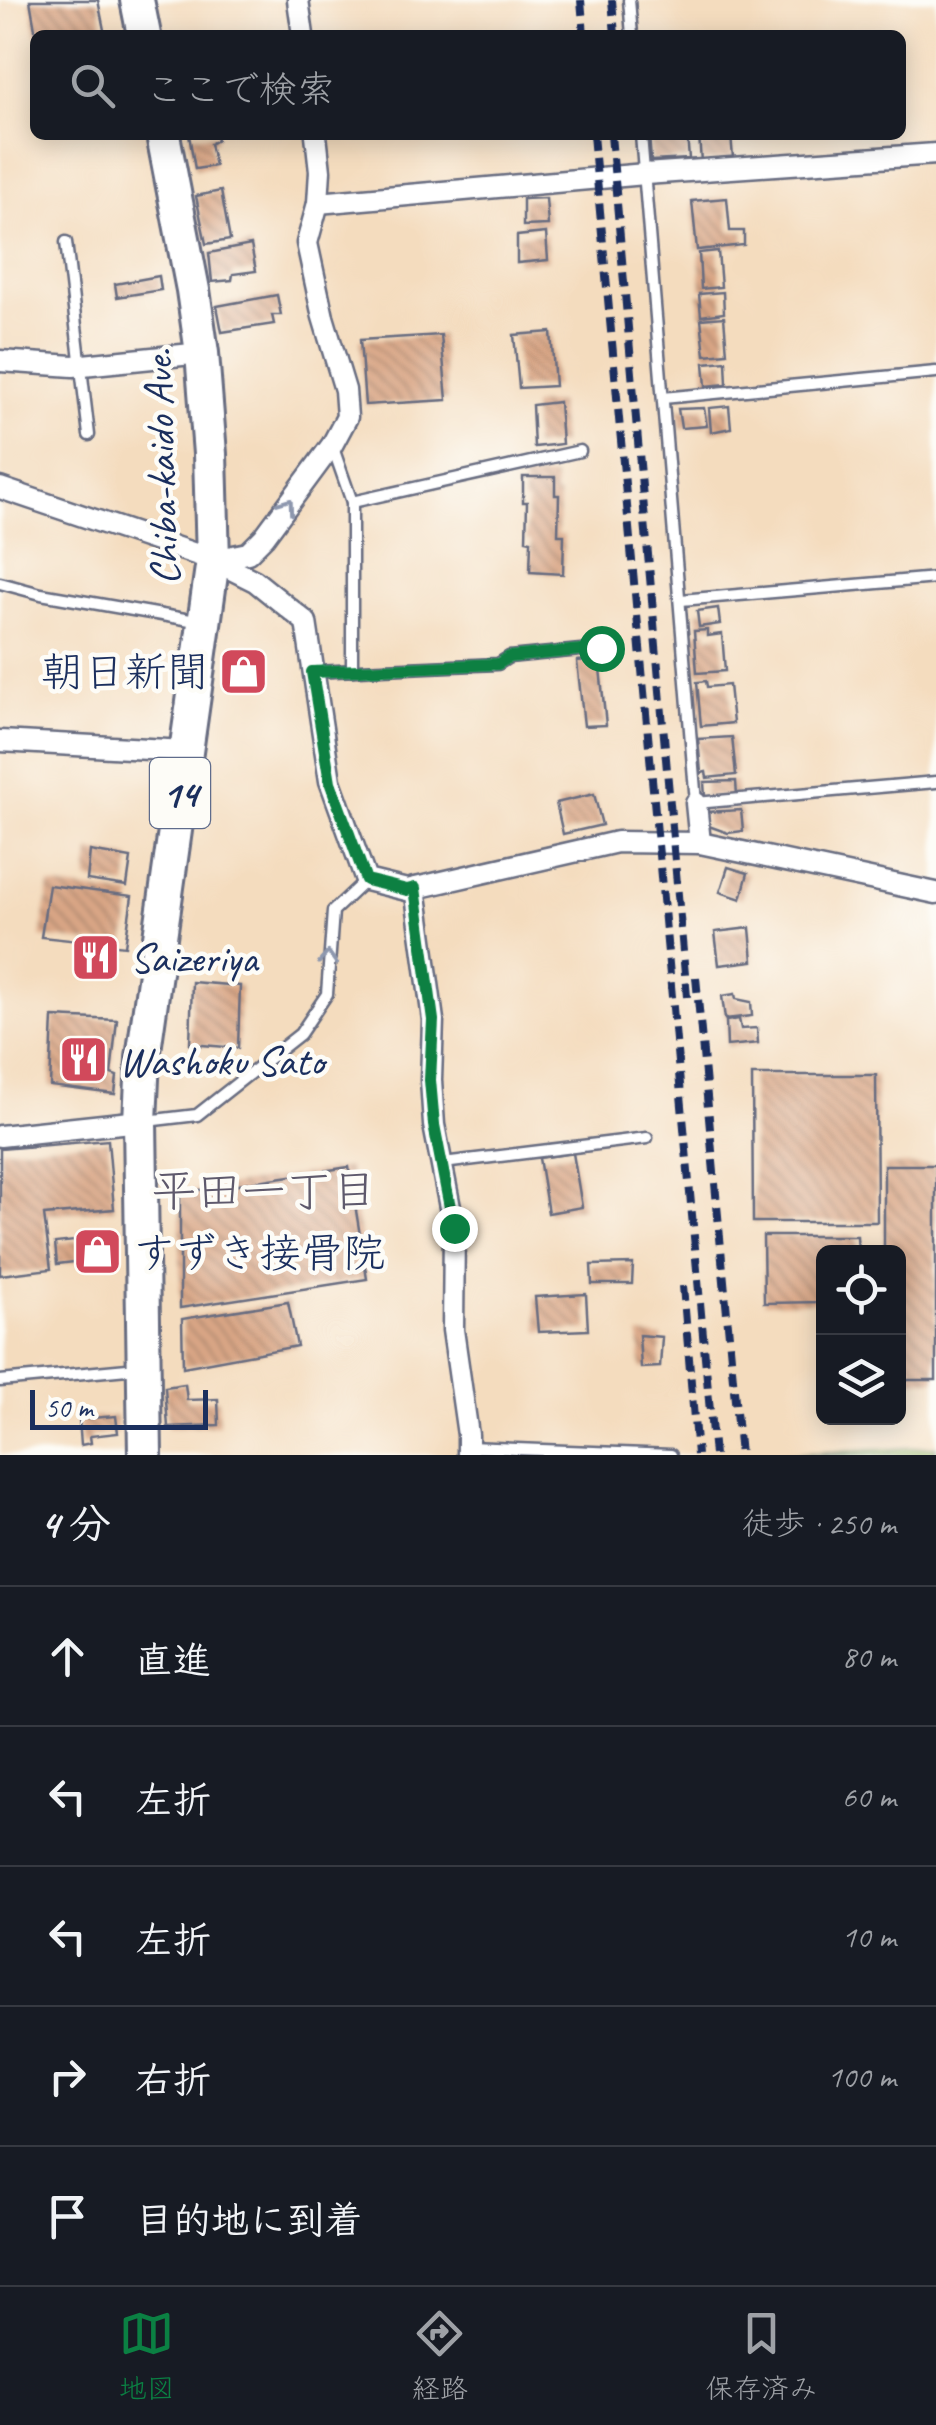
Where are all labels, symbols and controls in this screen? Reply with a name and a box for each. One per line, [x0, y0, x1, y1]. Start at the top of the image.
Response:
search box [30, 30, 906, 140]
icon: search [65, 58, 120, 113]
text: ここで検索 [145, 66, 335, 113]
street label: Chiba-kaido Ave. [131, 347, 192, 586]
one-way arrow [275, 498, 293, 517]
route start [579, 626, 625, 672]
shop icon: 朝日新聞 [218, 645, 270, 697]
place label: 朝日新聞 [41, 646, 209, 699]
road number: 14 [150, 758, 210, 828]
restaurant icon: Saizeriya [69, 931, 121, 983]
place label: Saizeriya [130, 932, 260, 985]
one-way arrow [317, 950, 338, 966]
restaurant icon: Washoku Sato [58, 1034, 110, 1086]
place label: Washoku Sato [119, 1035, 328, 1088]
district label: 平田一丁目 [151, 1163, 377, 1220]
route end [432, 1206, 478, 1252]
shop icon: すずき接骨院 [72, 1226, 124, 1278]
place label: すずき接骨院 [133, 1227, 385, 1280]
map controls [816, 1245, 906, 1425]
button: locate [816, 1245, 906, 1335]
button: layers [816, 1335, 906, 1425]
scale bar [30, 1385, 208, 1430]
text: 50 m [45, 1390, 93, 1425]
text: 4 分 [40, 1498, 111, 1551]
text: 徒歩 · 250 m [742, 1503, 896, 1544]
icon: ahead [40, 1629, 95, 1684]
text: 80 m [842, 1636, 896, 1677]
text: 直進 [135, 1637, 211, 1684]
icon: left [40, 1769, 95, 1824]
text: 60 m [842, 1776, 896, 1817]
text: 左折 [135, 1777, 211, 1824]
icon: left [40, 1909, 95, 1964]
text: 10 m [842, 1916, 896, 1957]
text: 左折 [135, 1917, 211, 1964]
icon: right [40, 2049, 95, 2104]
text: 100 m [827, 2056, 896, 2097]
text: 右折 [135, 2057, 211, 2104]
icon: arrive [40, 2189, 95, 2244]
text: 目的地に到着 [135, 2197, 363, 2244]
tab: 地図 [119, 2306, 175, 2406]
tab: 経路 [412, 2306, 468, 2406]
tab: 保存済み [705, 2306, 817, 2406]

